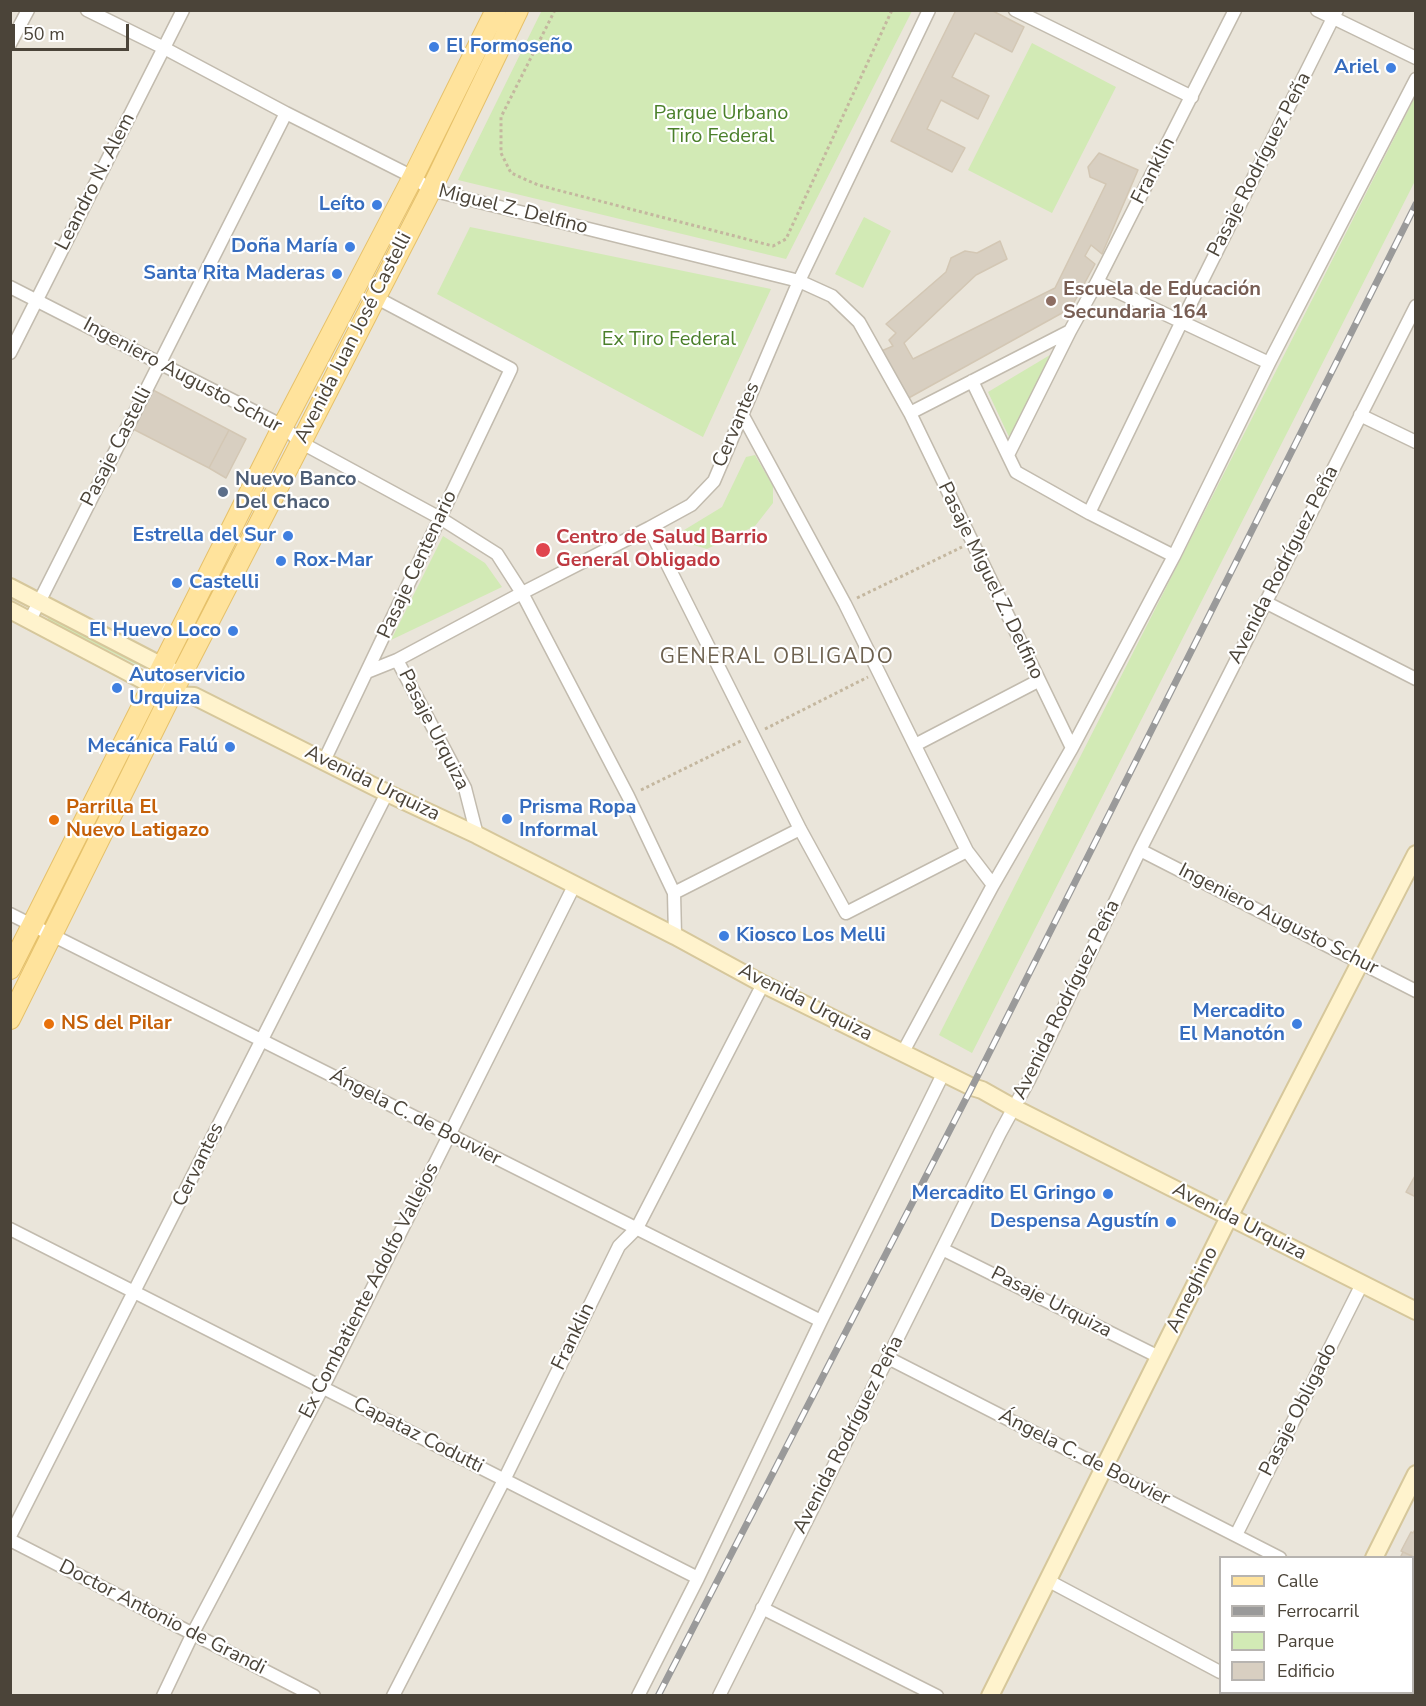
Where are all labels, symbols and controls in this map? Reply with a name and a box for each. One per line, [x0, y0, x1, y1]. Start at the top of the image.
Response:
scale bar [15, 12, 132, 50]
text: 50 m [23, 22, 65, 46]
place label: El Formoseño [446, 35, 573, 59]
marker: El Formoseño [427, 40, 441, 54]
place label: Ariel [1334, 56, 1379, 80]
marker: Ariel [1384, 61, 1398, 75]
street label: Pasaje Rodríguez Peña [1203, 69, 1317, 261]
park label: Parque Urbano Tiro Federal [654, 102, 788, 149]
street label: Leandro N. Alem [51, 109, 141, 255]
street label: Franklin [1127, 134, 1181, 208]
street label: Miguel Z. Delfino [436, 180, 590, 240]
place label: Leíto [319, 193, 365, 217]
marker: Leíto [370, 198, 384, 212]
street label: Avenida Juan José Castelli [290, 229, 418, 447]
place label: Doña María [231, 235, 338, 259]
marker: Doña María [343, 240, 357, 254]
place label: Santa Rita Maderas [143, 262, 325, 286]
marker: Santa Rita Maderas [330, 267, 344, 281]
place label: Escuela de Educación Secundaria 164 [1063, 278, 1261, 325]
marker: Escuela de Educación Secundaria 164 [1044, 294, 1058, 308]
street label: Ingeniero Augusto Schur [79, 313, 285, 439]
park label: Ex Tiro Federal [602, 328, 736, 352]
street label: Cervantes [708, 379, 766, 471]
street label: Pasaje Castelli [77, 383, 157, 511]
street label: Avenida Rodríguez Peña [1224, 462, 1344, 668]
place label: Nuevo Banco Del Chaco [235, 468, 357, 515]
street label: Pasaje Miguel Z. Delfino [932, 478, 1048, 684]
marker: Nuevo Banco Del Chaco [216, 485, 230, 499]
street label: Pasaje Centenario [373, 487, 463, 643]
place label: Estrella del Sur [133, 524, 276, 548]
place label: Centro de Salud Barrio General Obligado [556, 526, 768, 573]
marker: Estrella del Sur [281, 529, 295, 543]
marker: Centro de Salud Barrio General Obligado [534, 541, 552, 559]
place label: Rox-Mar [293, 549, 373, 573]
marker: Rox-Mar [274, 554, 288, 568]
place label: Castelli [189, 571, 259, 595]
marker: Castelli [170, 576, 184, 590]
place label: El Huevo Loco [89, 619, 221, 643]
marker: El Huevo Loco [226, 624, 240, 638]
district label: GENERAL OBLIGADO [660, 645, 894, 671]
place label: Autoservicio Urquiza [129, 664, 245, 711]
street label: Pasaje Urquiza [392, 666, 474, 794]
marker: Autoservicio Urquiza [110, 681, 124, 695]
place label: Mecánica Falú [87, 735, 218, 759]
marker: Mecánica Falú [223, 740, 237, 754]
street label: Avenida Urquiza [301, 741, 443, 827]
place label: Parrilla El Nuevo Latigazo [66, 796, 209, 843]
place label: Prisma Ropa Informal [519, 796, 636, 843]
marker: Prisma Ropa Informal [500, 812, 514, 826]
marker: Parrilla El Nuevo Latigazo [47, 813, 61, 827]
street label: Ingeniero Augusto Schur [1174, 859, 1382, 981]
street label: Avenida Rodríguez Peña [1008, 896, 1126, 1104]
place label: Kiosco Los Melli [736, 924, 886, 948]
marker: Kiosco Los Melli [717, 929, 731, 943]
street label: Avenida Urquiza [734, 959, 876, 1047]
place label: Mercadito El Manotón [1179, 1000, 1285, 1047]
place label: NS del Pilar [61, 1012, 172, 1036]
marker: NS del Pilar [42, 1017, 56, 1031]
marker: Mercadito El Manotón [1290, 1017, 1304, 1031]
street label: Ángela C. de Bouvier [325, 1064, 505, 1172]
street label: Cervantes [168, 1119, 230, 1211]
street label: Ex Combatiente Adolfo Vallejos [295, 1159, 445, 1423]
street label: Avenida Urquiza [1168, 1178, 1310, 1266]
place label: Mercadito El Gringo [912, 1182, 1096, 1206]
marker: Mercadito El Gringo [1101, 1187, 1115, 1201]
place label: Despensa Agustín [990, 1210, 1159, 1234]
marker: Despensa Agustín [1164, 1215, 1178, 1229]
street label: Ameghino [1162, 1243, 1224, 1337]
street label: Pasaje Urquiza [987, 1262, 1115, 1344]
street label: Franklin [547, 1300, 601, 1374]
street label: Avenida Rodríguez Peña [789, 1332, 909, 1538]
street label: Pasaje Obligado [1255, 1339, 1343, 1481]
street label: Capataz Codutti [349, 1393, 487, 1479]
street label: Ángela C. de Bouvier [994, 1404, 1174, 1512]
street label: Doctor Antonio de Grandi [55, 1555, 269, 1681]
legend [1219, 1556, 1414, 1694]
text: Calle [1277, 1569, 1319, 1593]
text: Ferrocarril [1277, 1599, 1359, 1623]
text: Parque [1277, 1629, 1334, 1653]
text: Edificio [1277, 1659, 1335, 1683]

